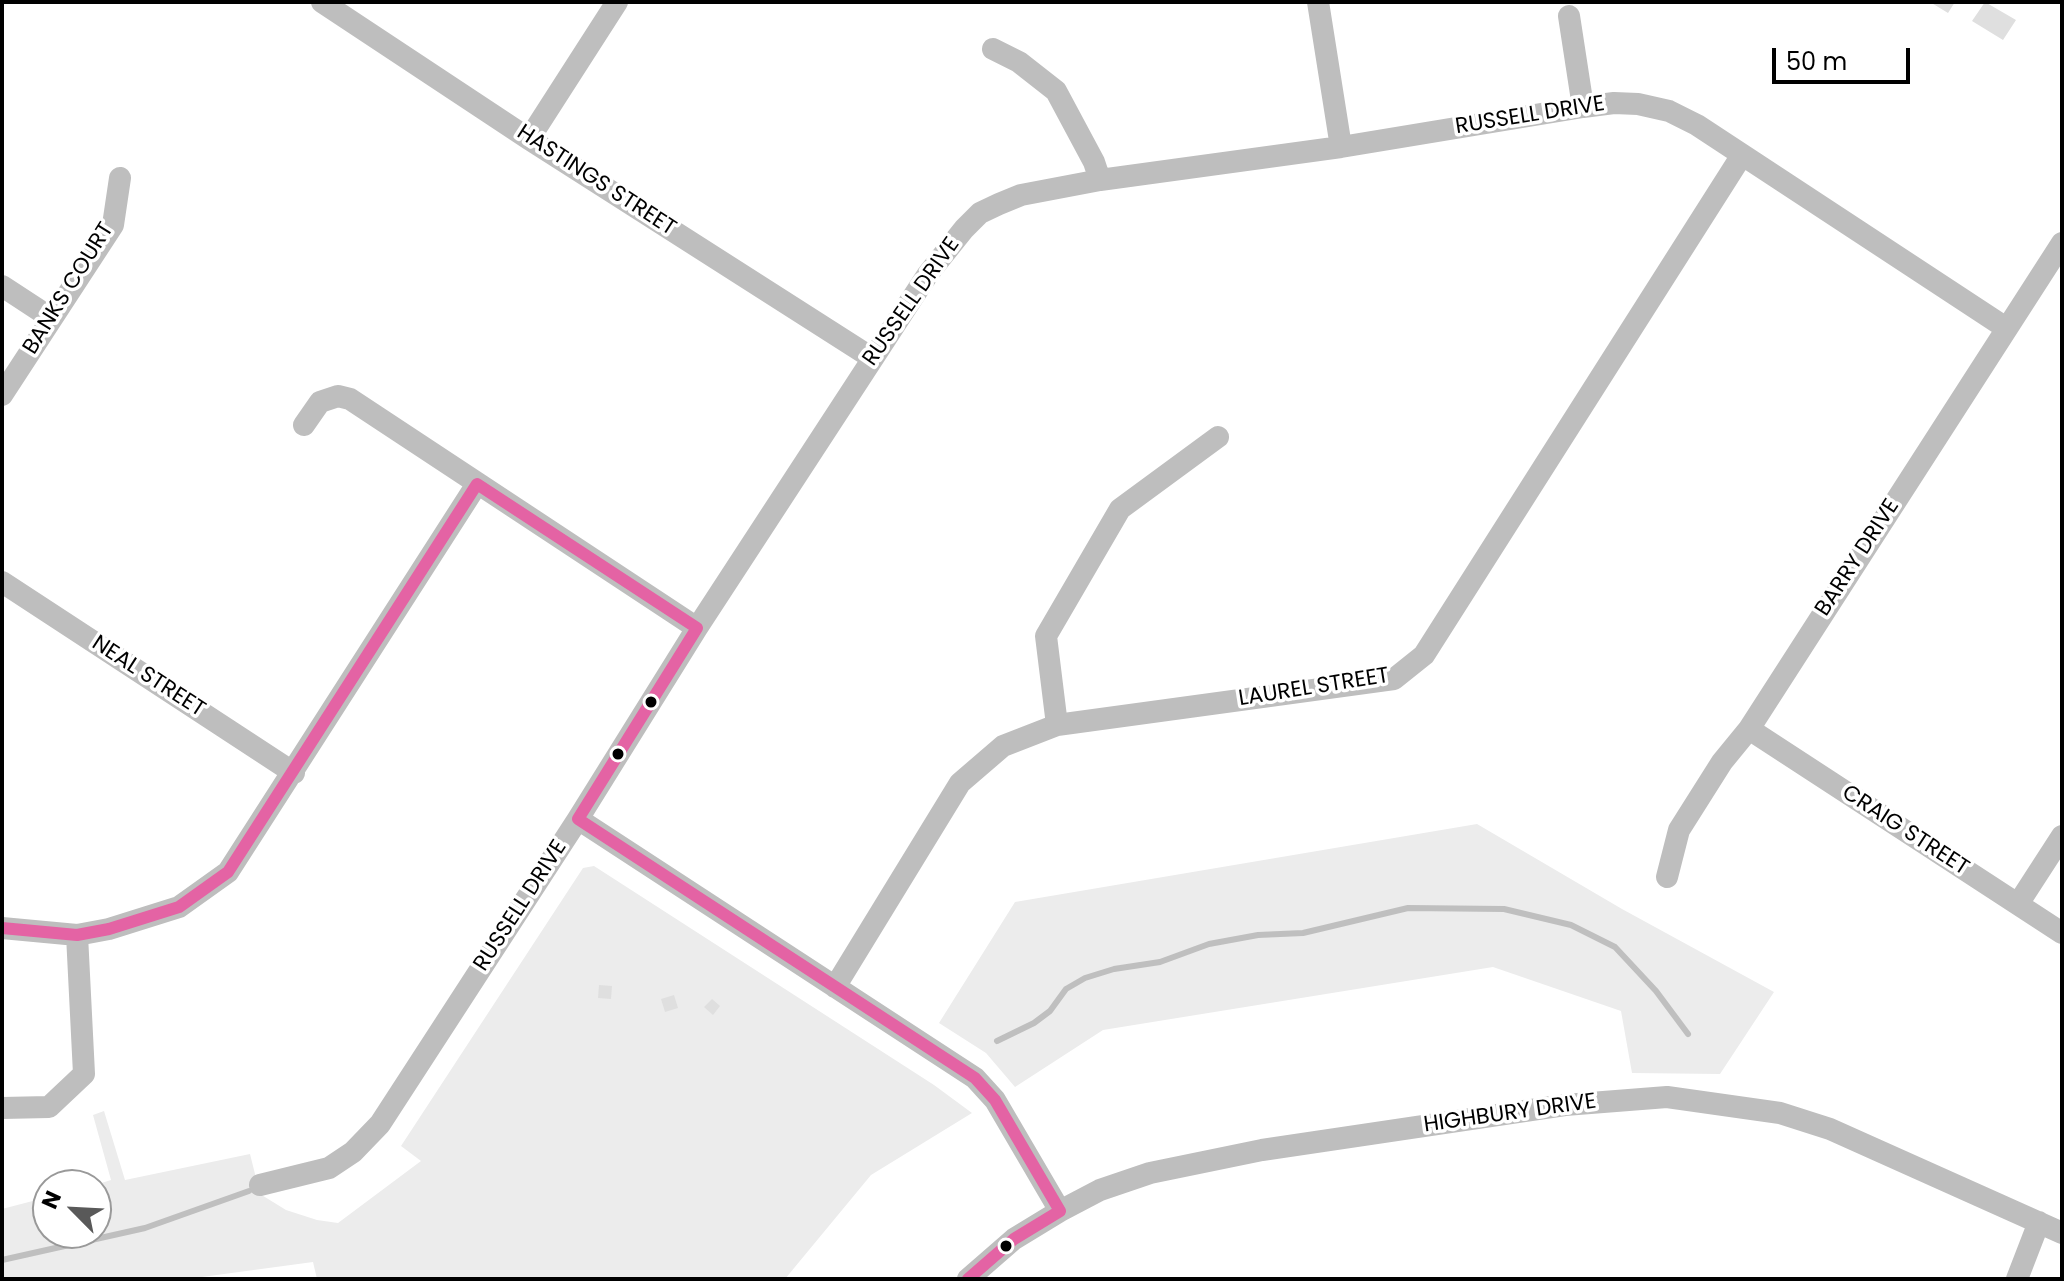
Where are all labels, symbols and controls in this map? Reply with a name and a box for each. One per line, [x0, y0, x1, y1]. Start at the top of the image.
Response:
scale bar [1776, 32, 1914, 82]
text: 50 m [1786, 45, 1847, 78]
street label: RUSSELL DRIVE [1454, 91, 1606, 141]
street label: HASTINGS STREET [512, 120, 680, 242]
street label: BANKS COURT [18, 218, 120, 360]
street label: RUSSELL DRIVE [858, 233, 966, 371]
street label: BARRY DRIVE [1810, 494, 1906, 622]
street label: NEAL STREET [86, 631, 210, 723]
street label: LAUREL STREET [1237, 663, 1391, 713]
unlabelled marker [643, 694, 659, 710]
unlabelled marker [610, 746, 626, 762]
street label: CRAIG STREET [1836, 780, 1974, 882]
street label: RUSSELL DRIVE [469, 836, 573, 976]
street label: HIGHBURY DRIVE [1422, 1089, 1598, 1139]
north arrow [32, 1169, 112, 1249]
text: N [34, 1186, 69, 1214]
unlabelled marker [998, 1238, 1014, 1254]

